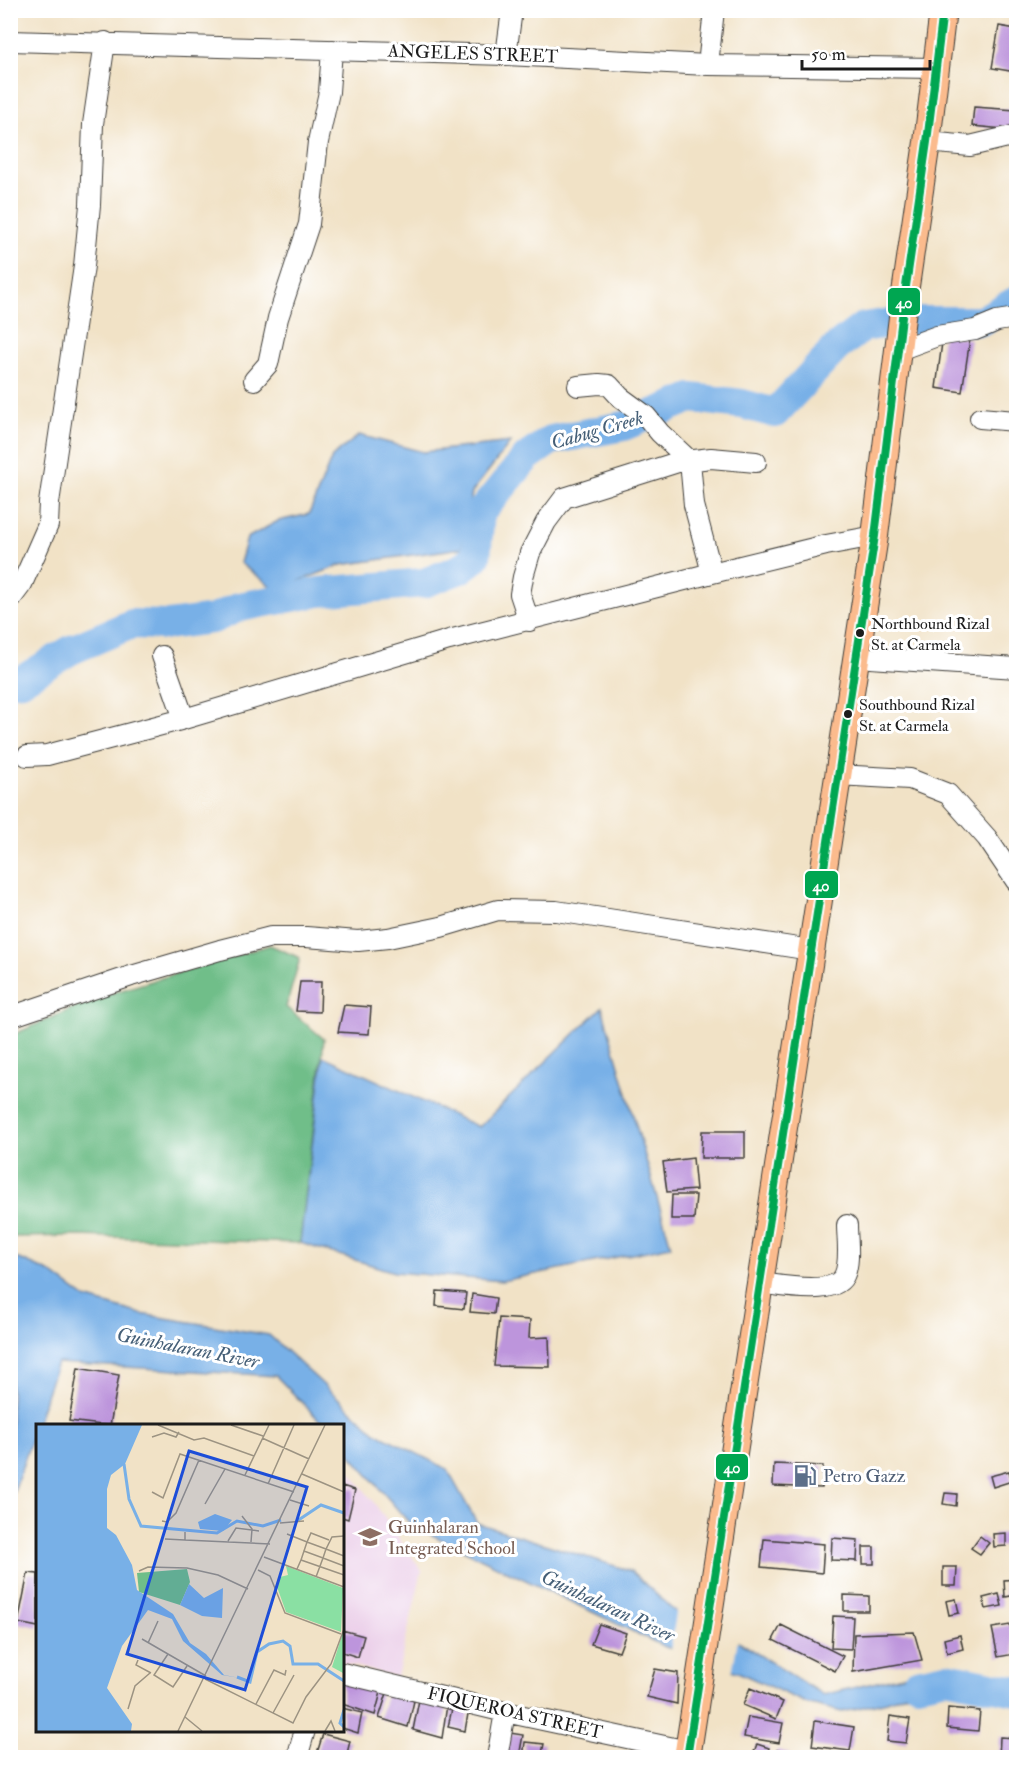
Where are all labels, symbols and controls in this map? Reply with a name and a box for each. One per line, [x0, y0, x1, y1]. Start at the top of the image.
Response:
scale bar [802, 33, 930, 71]
street label: ANGELES STREET [386, 39, 559, 68]
text: 50 m [811, 43, 846, 66]
line badge: 40 [887, 287, 921, 316]
text: 40 [895, 293, 912, 313]
water label: Cabug Creek [548, 405, 646, 455]
place label: Northbound Rizal St. at Carmela [871, 614, 990, 655]
marker: Northbound Rizal St. at Carmela [854, 627, 866, 639]
place label: Southbound Rizal St. at Carmela [859, 695, 975, 736]
marker: Southbound Rizal St. at Carmela [842, 708, 854, 720]
line badge: 40 [804, 870, 839, 899]
text: 40 [812, 876, 829, 896]
water label: Guinhalaran River [115, 1322, 263, 1374]
inset map [36, 1424, 344, 1732]
line badge: 40 [715, 1453, 749, 1481]
text: 40 [723, 1458, 740, 1478]
fuel station icon: Petro Gazz [792, 1463, 818, 1489]
place label: Petro Gazz [823, 1465, 906, 1488]
place label: Guinhalaran Integrated School [388, 1516, 516, 1560]
school or university icon: Guinhalaran Integrated School [357, 1524, 383, 1550]
water label: Guinhalaran River [537, 1564, 680, 1649]
street label: FIQUEROA STREET [425, 1682, 606, 1745]

